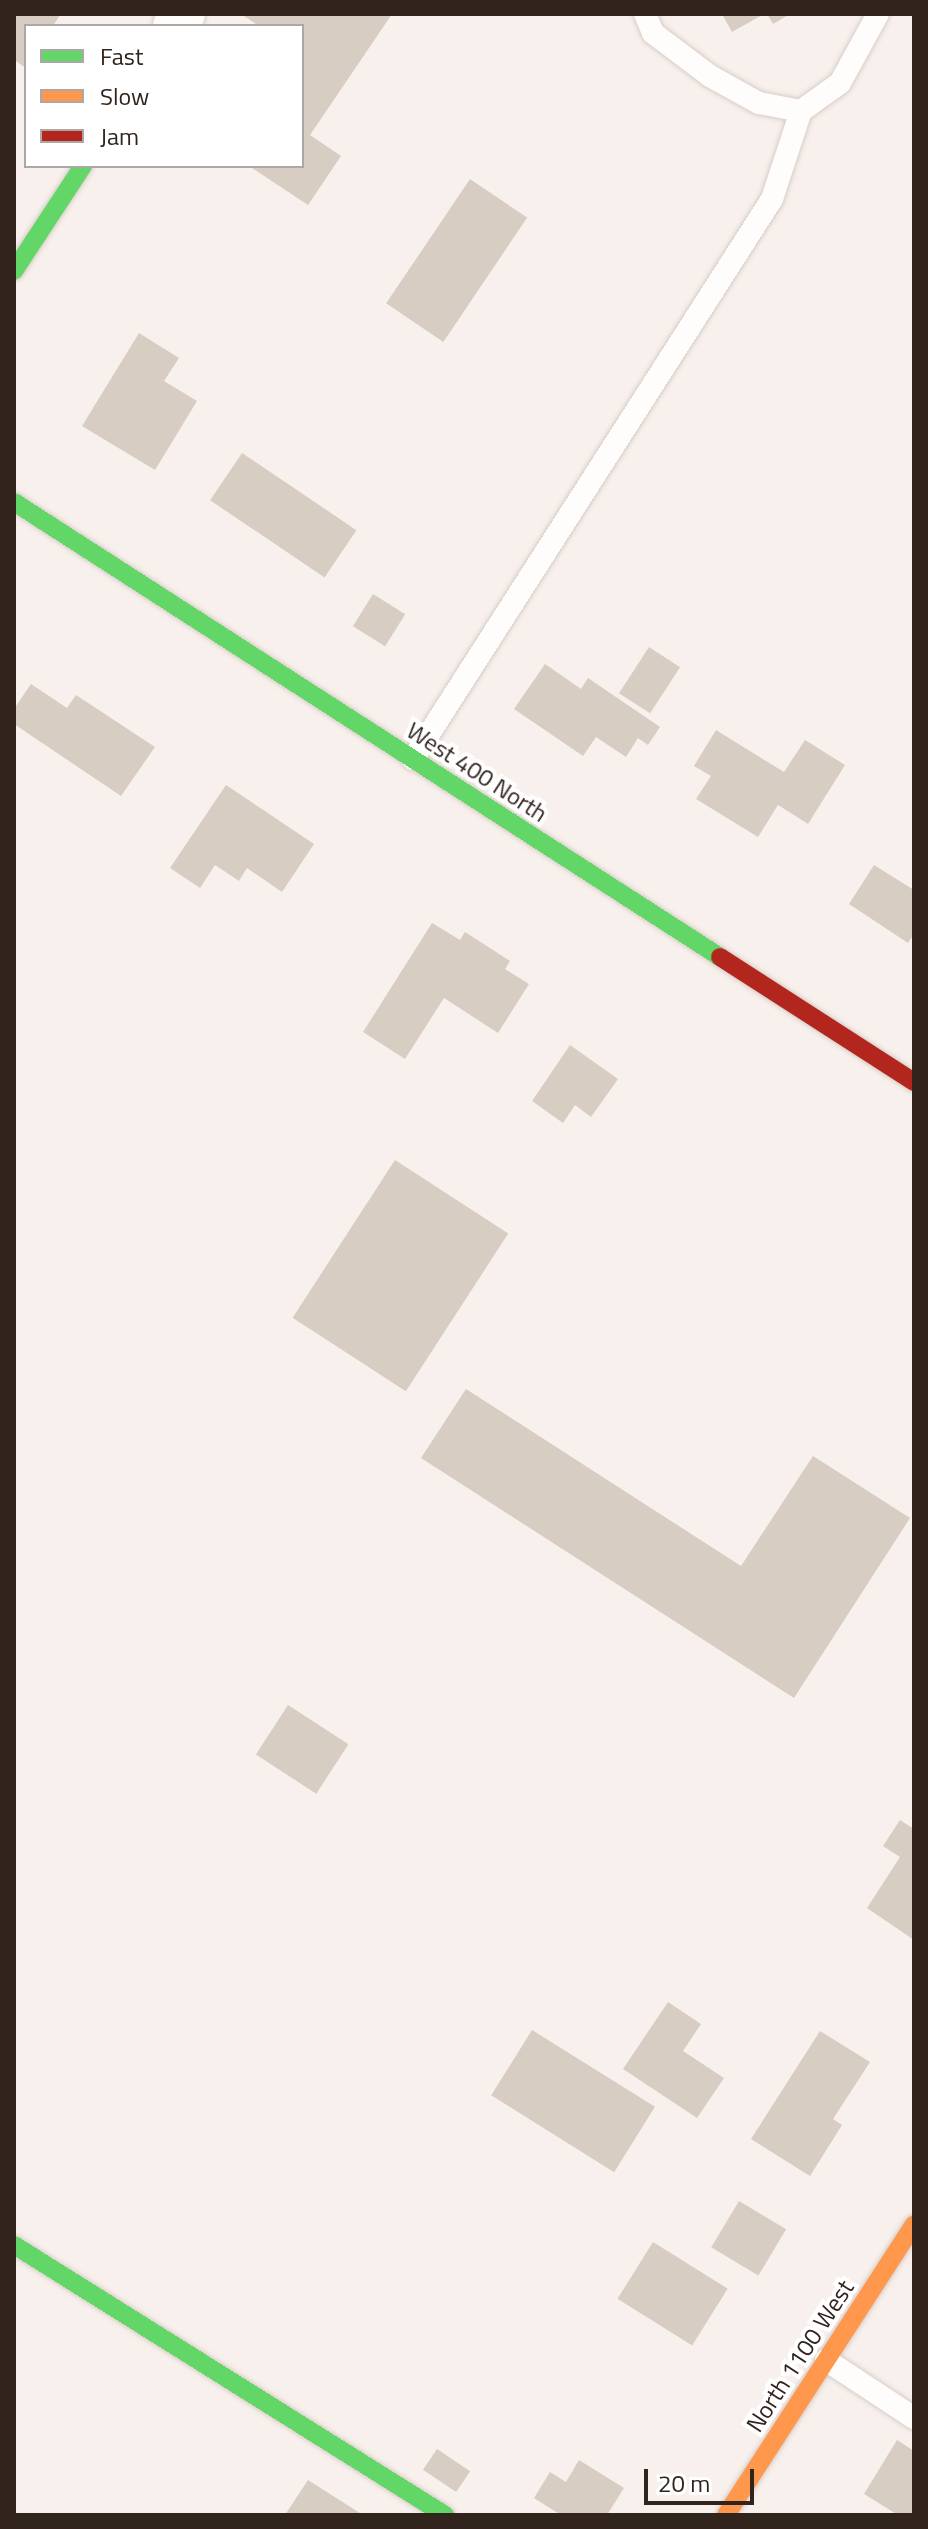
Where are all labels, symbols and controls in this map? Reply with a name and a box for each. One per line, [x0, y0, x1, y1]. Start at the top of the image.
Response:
legend [24, 24, 304, 168]
text: Fast [100, 38, 143, 74]
text: Slow [100, 78, 149, 114]
text: Jam [100, 118, 139, 154]
street label: West 400 North [401, 716, 553, 828]
street label: North 1100 West [740, 2275, 860, 2437]
scale bar [648, 2453, 758, 2503]
text: 20 m [658, 2465, 710, 2501]

